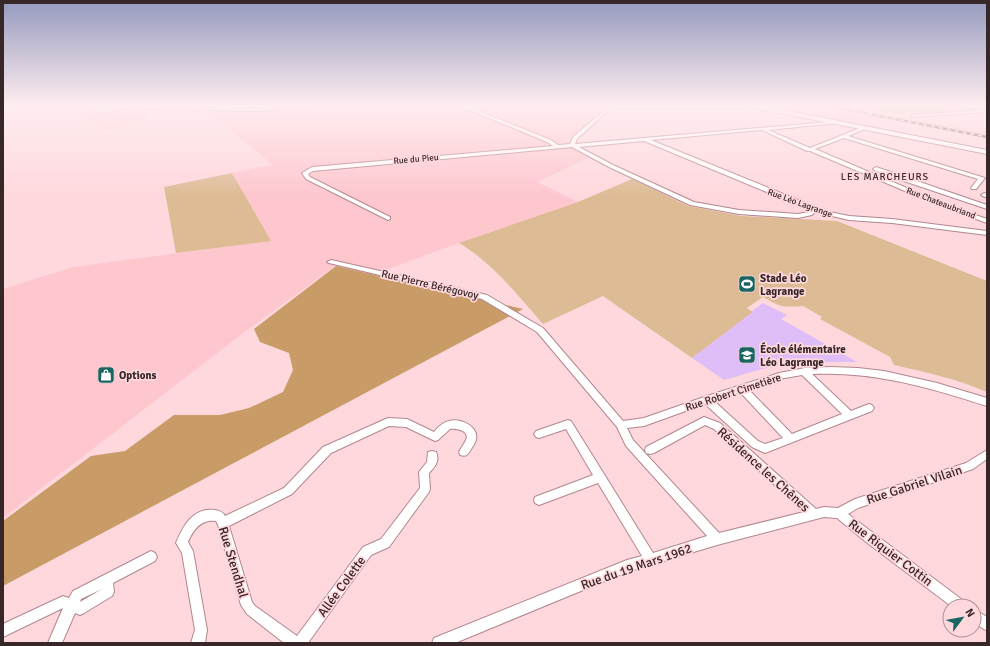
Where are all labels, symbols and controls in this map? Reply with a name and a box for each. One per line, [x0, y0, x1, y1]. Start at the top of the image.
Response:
street label: Rue du Pieu [393, 152, 439, 167]
district label: LES MARCHEURS [841, 171, 929, 183]
street label: Rue Chateaubriand [905, 185, 977, 222]
street label: Rue Léo Lagrange [766, 187, 834, 220]
street label: Rue Pierre Bérégovoy [380, 267, 481, 302]
place label: Stade Léo Lagrange [760, 272, 807, 298]
sports icon: Stade Léo Lagrange [737, 274, 757, 294]
place label: École élémentaire Léo Lagrange [760, 342, 846, 369]
school or university icon: École élémentaire Léo Lagrange [737, 345, 757, 365]
shop icon: Options [96, 365, 116, 385]
place label: Options [119, 369, 156, 382]
street label: Rue Robert Cimetière [684, 371, 783, 414]
street label: Résidence les Chênes [714, 424, 813, 516]
street label: Rue Gabriel Vilain [864, 462, 964, 508]
street label: Rue Riquier Cottin [845, 516, 936, 590]
street label: Rue Stendhal [215, 525, 252, 600]
street label: Rue du 19 Mars 1962 [579, 540, 694, 593]
street label: Allée Colette [314, 553, 369, 620]
north arrow [942, 598, 982, 638]
text: N [963, 606, 978, 620]

